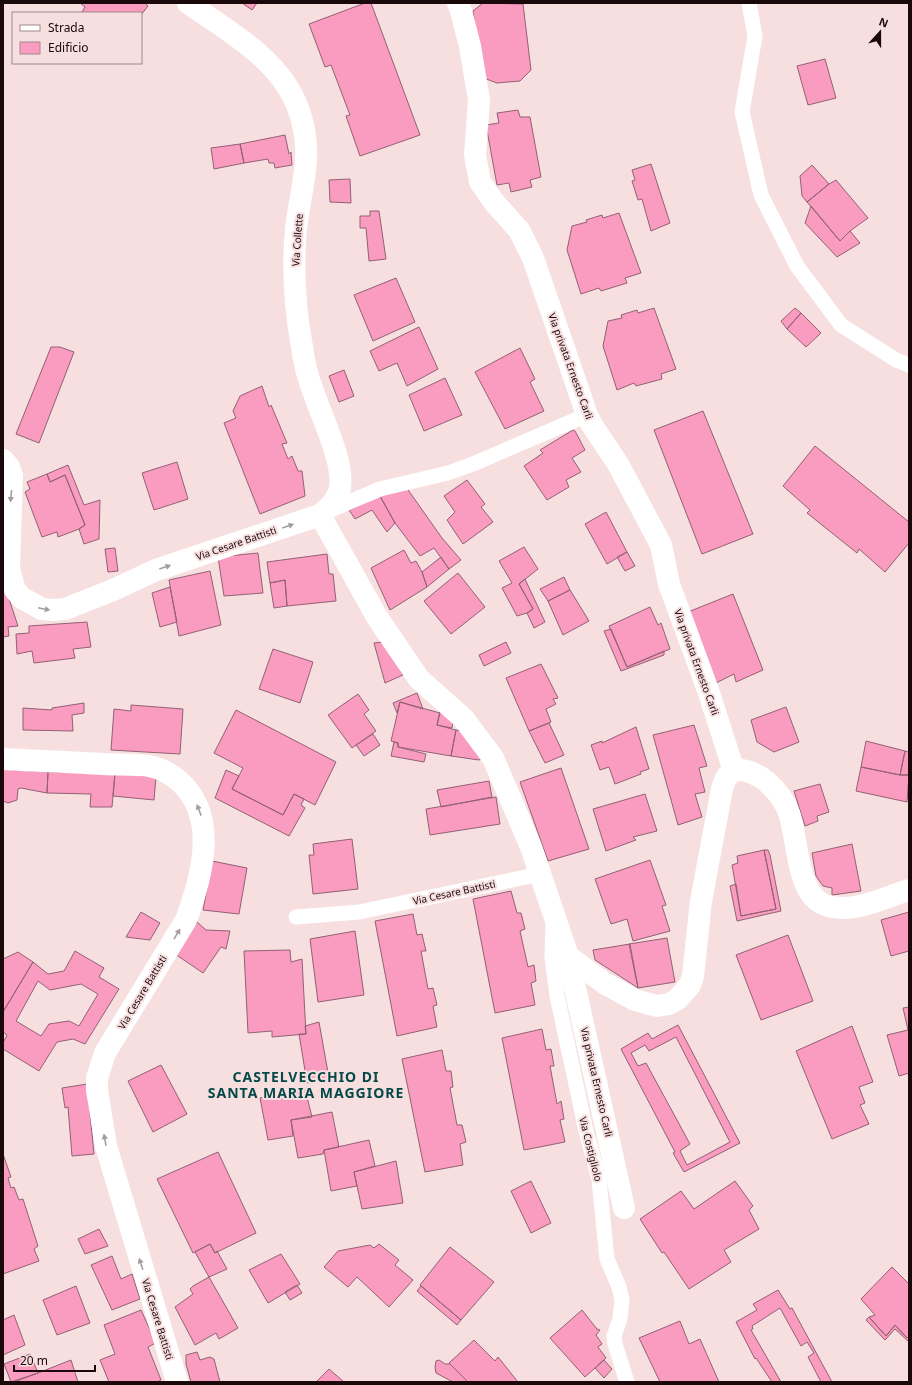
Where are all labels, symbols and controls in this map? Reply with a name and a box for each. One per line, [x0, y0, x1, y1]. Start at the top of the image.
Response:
legend [12, 12, 142, 64]
north arrow [860, 12, 900, 52]
text: N [877, 14, 891, 31]
text: Strada [48, 19, 84, 36]
text: Edificio [48, 39, 89, 56]
street label: Via Collette [288, 213, 306, 267]
street label: Via privata Ernesto Carli [545, 311, 597, 421]
one-way arrow [8, 490, 14, 502]
street label: Via Cesare Battisti [194, 523, 278, 563]
one-way arrow [283, 523, 295, 529]
one-way arrow [159, 564, 171, 570]
one-way arrow [37, 606, 50, 612]
street label: Via privata Ernesto Carli [671, 607, 723, 717]
one-way arrow [196, 803, 202, 815]
street label: Via Cesare Battisti [411, 876, 497, 908]
one-way arrow [174, 928, 181, 940]
street label: Via Cesare Battisti [114, 952, 170, 1032]
street label: Via privata Ernesto Carli [578, 1026, 616, 1138]
district label: CASTELVECCHIO DI SANTA MARIA MAGGIORE [208, 1067, 404, 1102]
street label: Via Costigliolo [576, 1115, 606, 1183]
one-way arrow [102, 1133, 108, 1146]
one-way arrow [138, 1258, 144, 1270]
street label: Via Cesare Battisti [139, 1277, 177, 1361]
scale bar [14, 1347, 95, 1373]
text: 20 m [20, 1352, 48, 1369]

